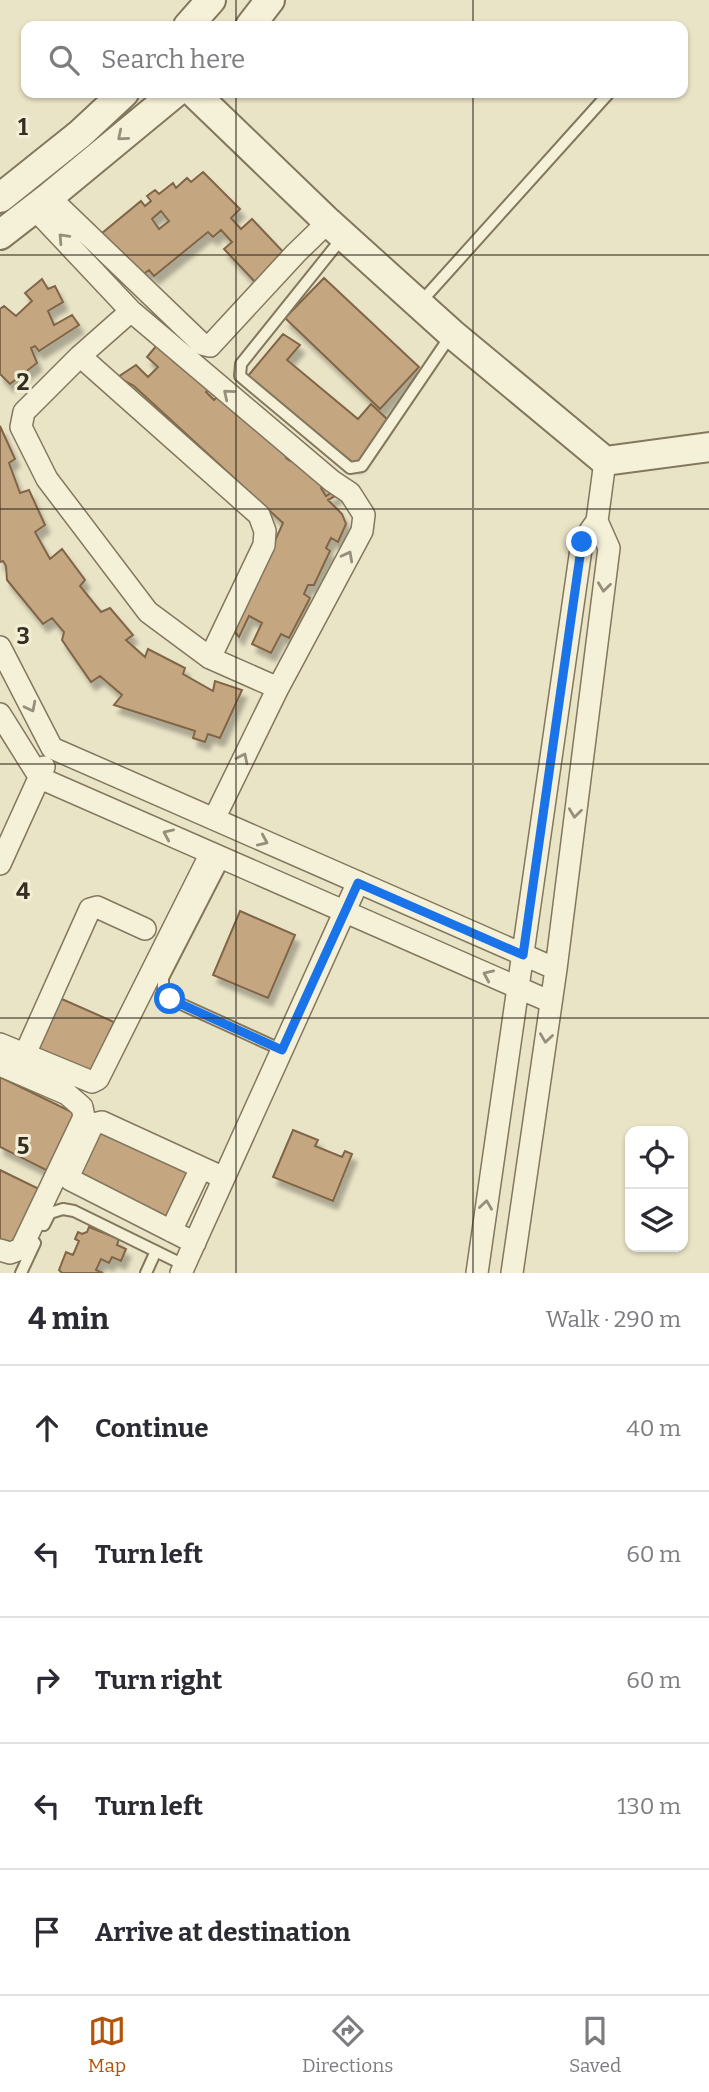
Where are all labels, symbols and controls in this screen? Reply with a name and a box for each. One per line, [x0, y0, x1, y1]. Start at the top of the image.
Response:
search box [21, 21, 688, 98]
icon: search [45, 41, 83, 79]
text: Search here [101, 44, 245, 75]
text: 1 [18, 113, 28, 141]
one-way arrow [118, 128, 130, 141]
one-way arrow [58, 233, 71, 246]
text: 2 [17, 368, 30, 396]
one-way arrow [223, 389, 236, 402]
route end [566, 526, 597, 557]
one-way arrow [340, 551, 354, 563]
one-way arrow [596, 581, 611, 593]
text: 3 [16, 622, 30, 650]
one-way arrow [23, 700, 37, 712]
one-way arrow [235, 753, 249, 765]
one-way arrow [568, 807, 583, 819]
one-way arrow [163, 828, 175, 842]
one-way arrow [256, 833, 269, 847]
text: 4 [16, 877, 30, 905]
one-way arrow [483, 969, 496, 983]
route start [154, 983, 185, 1014]
one-way arrow [538, 1032, 553, 1044]
map controls [625, 1126, 688, 1252]
button: locate [625, 1126, 688, 1189]
text: 5 [17, 1132, 29, 1160]
button: layers [625, 1189, 688, 1252]
one-way arrow [479, 1200, 494, 1211]
text: 4 min [28, 1301, 109, 1337]
text: Walk · 290 m [546, 1305, 681, 1333]
icon: ahead [28, 1409, 66, 1447]
text: Continue [95, 1413, 209, 1444]
text: 40 m [626, 1414, 681, 1442]
icon: left [28, 1535, 66, 1573]
text: Turn left [95, 1539, 203, 1570]
text: 60 m [626, 1540, 681, 1568]
icon: right [28, 1661, 66, 1699]
text: Turn right [95, 1665, 222, 1696]
text: 60 m [626, 1666, 681, 1694]
icon: left [28, 1787, 66, 1825]
text: Turn left [95, 1791, 203, 1822]
text: 130 m [617, 1792, 681, 1820]
icon: arrive [28, 1913, 66, 1951]
text: Arrive at destination [95, 1917, 350, 1948]
tab: Map [88, 2012, 126, 2077]
tab: Directions [302, 2012, 393, 2077]
tab: Saved [569, 2012, 621, 2077]

